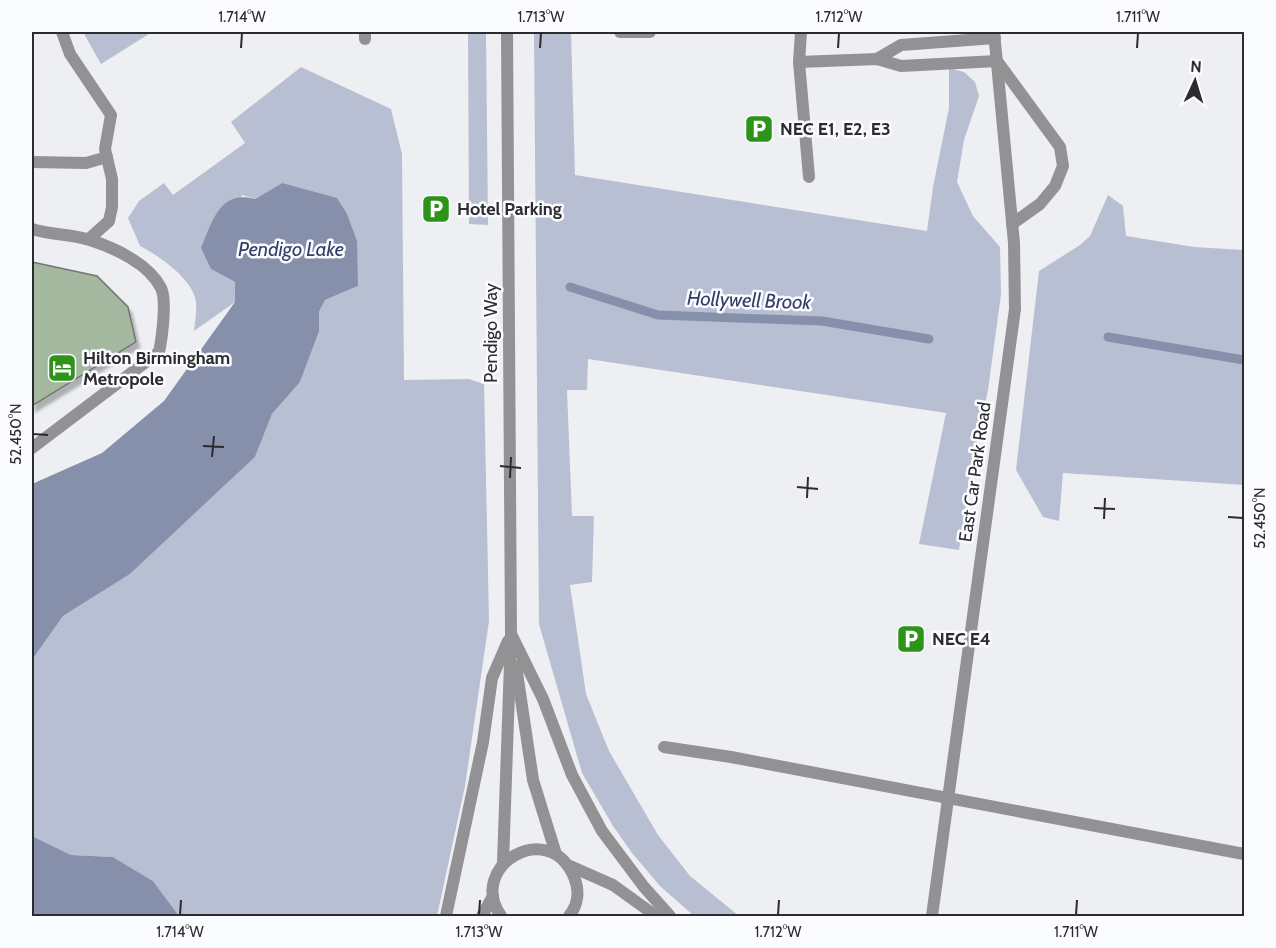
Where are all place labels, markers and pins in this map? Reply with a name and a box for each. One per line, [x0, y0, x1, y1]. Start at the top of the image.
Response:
parking icon: NEC E1, E2, E3 [743, 113, 775, 145]
place label: NEC E1, E2, E3 [780, 118, 891, 140]
parking icon: Hotel Parking [420, 193, 452, 225]
place label: Hotel Parking [457, 198, 562, 220]
place label: Hilton Birmingham Metropole [83, 347, 230, 390]
hotel icon: Hilton Birmingham Metropole [46, 352, 78, 384]
parking icon: NEC E4 [895, 623, 927, 655]
place label: NEC E4 [932, 628, 991, 650]

